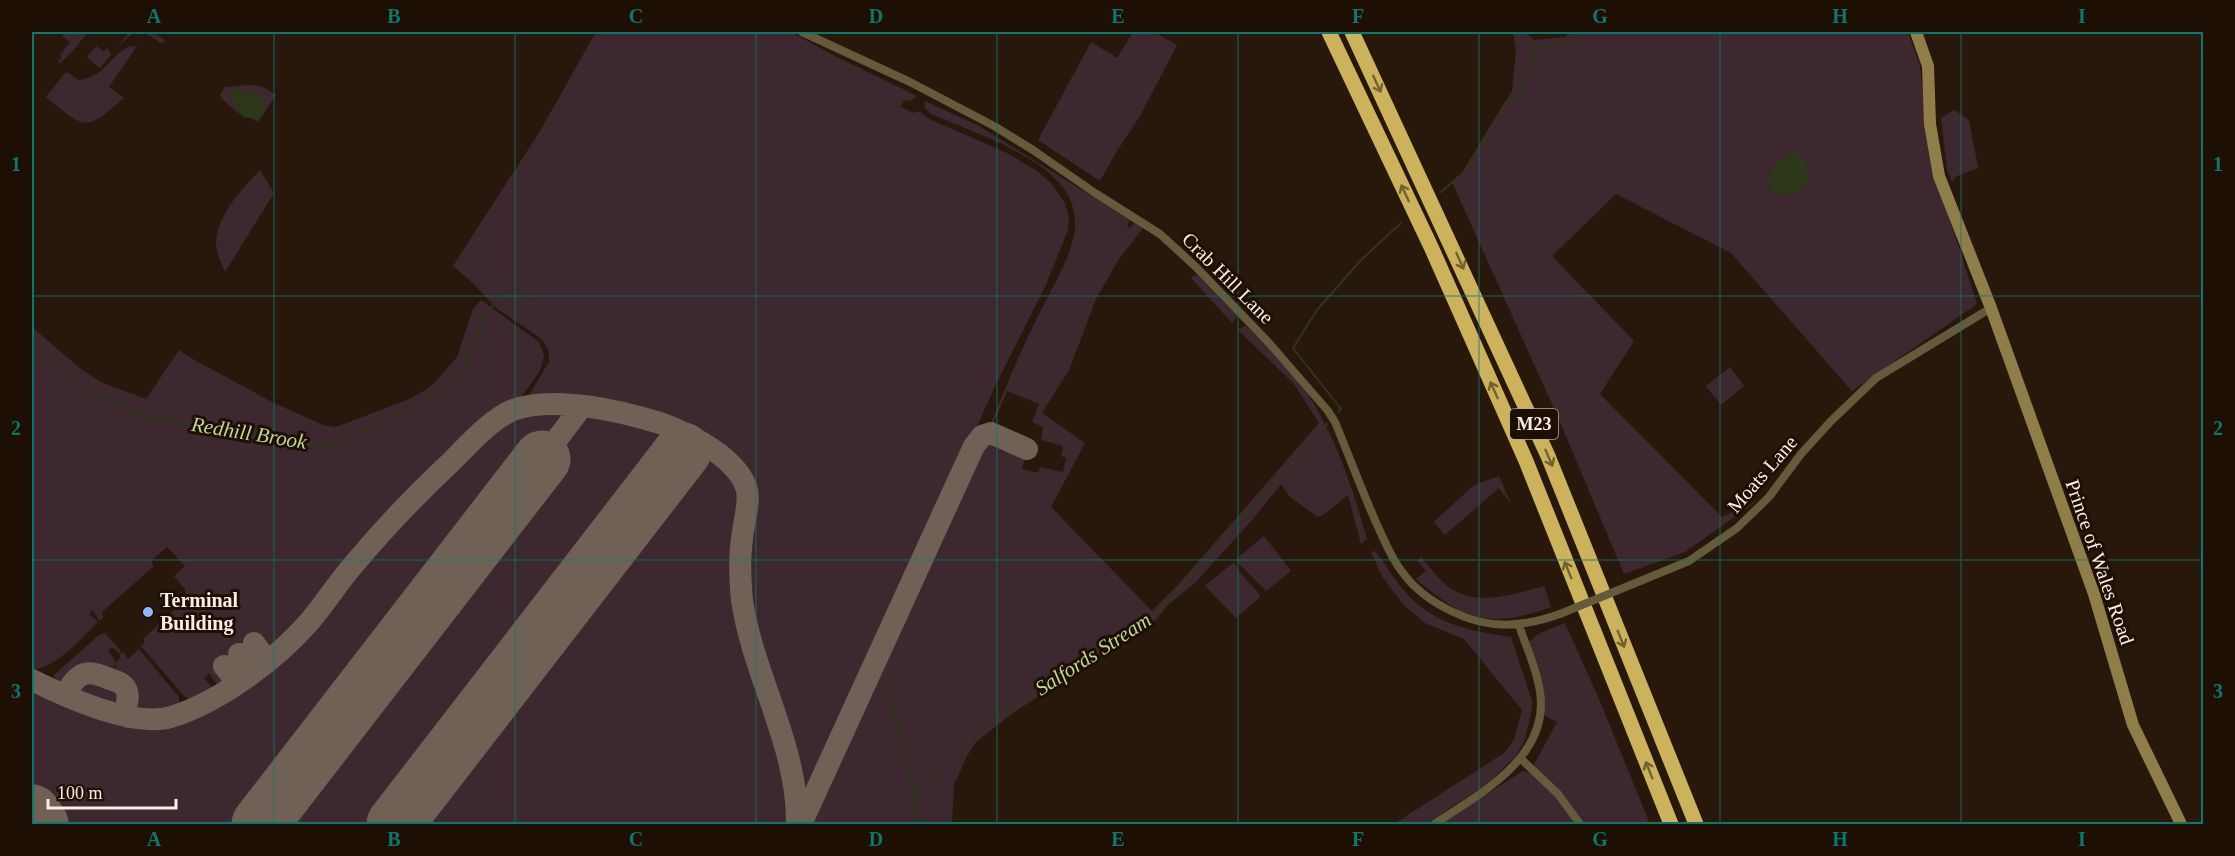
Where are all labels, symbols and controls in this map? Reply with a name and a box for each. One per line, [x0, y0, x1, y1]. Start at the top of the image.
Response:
text: A [147, 5, 162, 27]
text: B [387, 5, 401, 27]
text: C [629, 5, 643, 27]
text: D [869, 5, 883, 27]
text: E [1111, 5, 1125, 27]
text: F [1352, 5, 1364, 27]
text: G [1592, 5, 1608, 27]
text: H [1832, 5, 1848, 27]
text: I [2078, 5, 2086, 27]
one-way arrow [1371, 75, 1383, 93]
text: 1 [11, 153, 21, 175]
text: 1 [2213, 153, 2223, 175]
one-way arrow [1399, 184, 1411, 202]
street label: Crab Hill Lane [1178, 228, 1278, 328]
one-way arrow [1455, 252, 1466, 270]
one-way arrow [1488, 381, 1499, 399]
road number: M23 [1510, 409, 1558, 439]
water label: Redhill Brook [189, 412, 309, 454]
text: 2 [11, 417, 21, 439]
text: 2 [2213, 417, 2223, 439]
street label: Moats Lane [1723, 431, 1802, 517]
one-way arrow [1544, 448, 1555, 466]
street label: Prince of Wales Road [2061, 477, 2139, 647]
one-way arrow [1562, 561, 1573, 580]
place label: Terminal Building [160, 589, 239, 635]
marker: Terminal Building [141, 605, 155, 619]
water label: Salfords Stream [1031, 608, 1155, 700]
one-way arrow [1616, 629, 1627, 648]
text: 3 [11, 680, 21, 702]
text: 3 [2213, 680, 2223, 702]
one-way arrow [1643, 761, 1654, 780]
scale bar [48, 772, 176, 810]
text: 100 m [57, 783, 103, 803]
text: A [147, 828, 162, 850]
text: B [387, 828, 401, 850]
text: C [629, 828, 643, 850]
text: D [869, 828, 883, 850]
text: E [1111, 828, 1125, 850]
text: F [1352, 828, 1364, 850]
text: G [1592, 828, 1608, 850]
text: H [1832, 828, 1848, 850]
text: I [2078, 828, 2086, 850]

